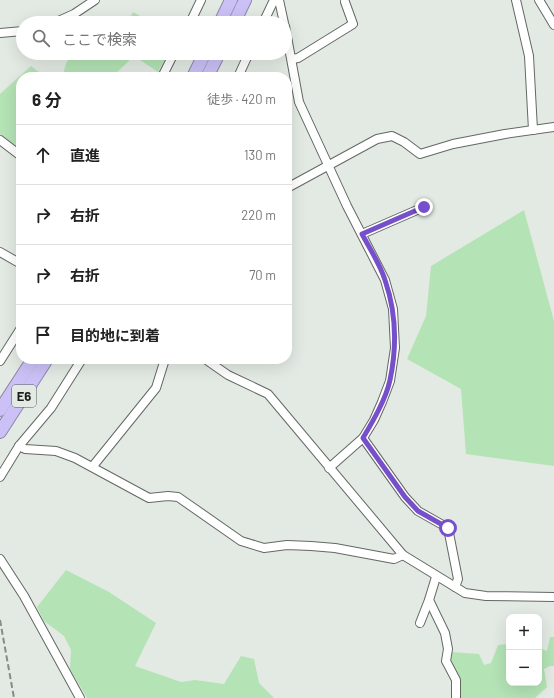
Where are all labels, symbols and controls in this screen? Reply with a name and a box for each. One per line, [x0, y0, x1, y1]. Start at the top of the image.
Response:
search box [16, 16, 292, 60]
icon: search [30, 27, 52, 49]
text: ここで検索 [62, 30, 137, 48]
text: 6 分 [32, 89, 62, 109]
text: 徒歩 · 420 m [207, 91, 276, 107]
icon: ahead [32, 144, 54, 166]
text: 直進 [70, 146, 100, 164]
text: 130 m [244, 147, 276, 163]
route end [415, 198, 433, 216]
icon: right [32, 204, 54, 226]
text: 右折 [70, 206, 100, 224]
text: 220 m [241, 207, 276, 223]
icon: right [32, 264, 54, 286]
text: 右折 [70, 266, 100, 284]
text: 70 m [249, 267, 276, 283]
icon: arrive [32, 324, 54, 346]
text: 目的地に到着 [70, 326, 160, 344]
road number: E6 [12, 385, 36, 407]
route start [439, 519, 457, 537]
map controls [506, 614, 542, 686]
button: + [506, 614, 542, 650]
button: − [506, 650, 542, 686]

